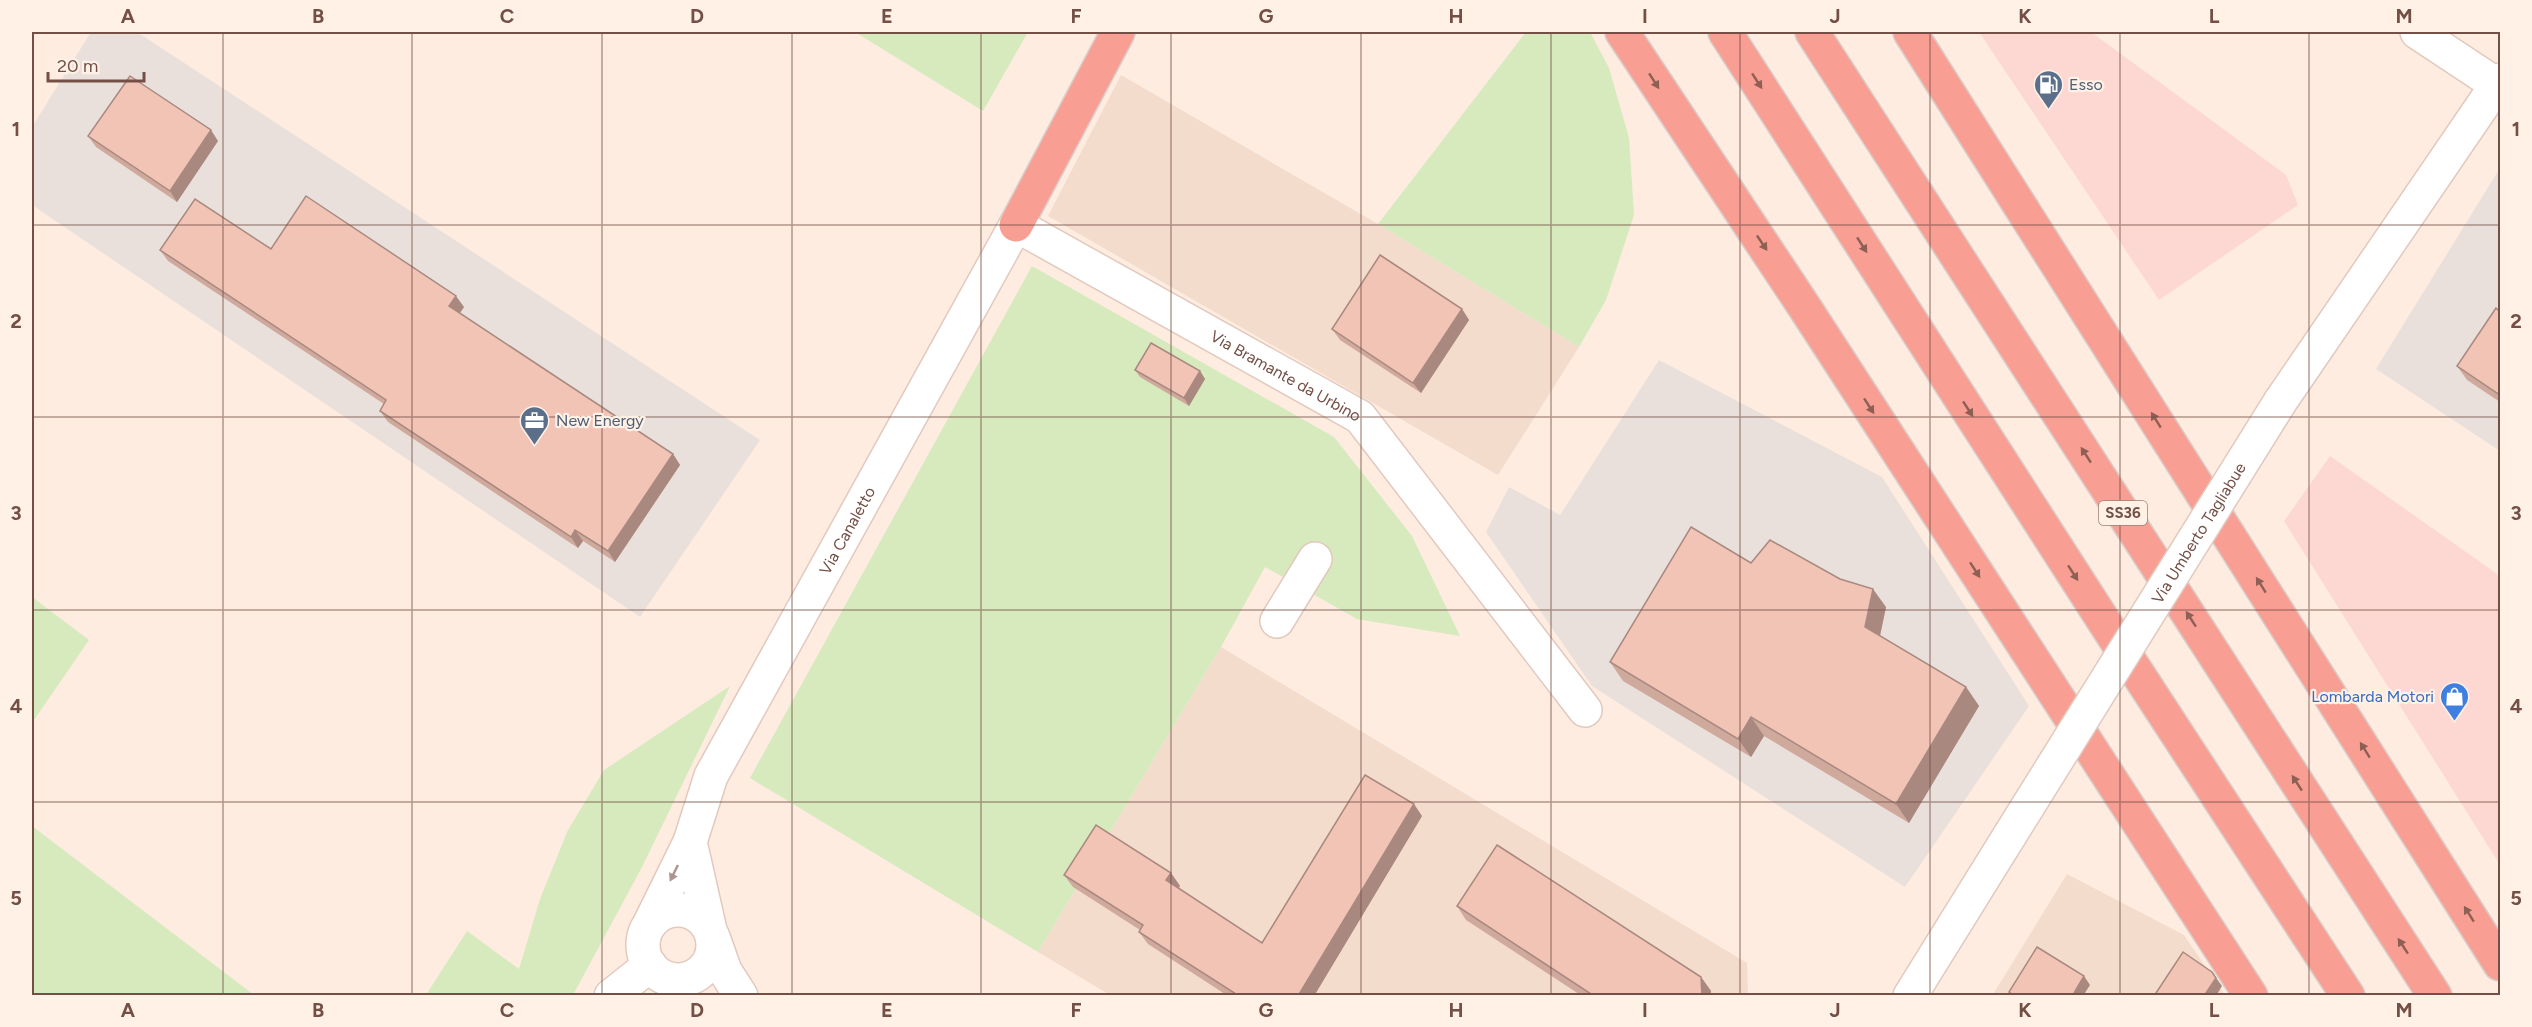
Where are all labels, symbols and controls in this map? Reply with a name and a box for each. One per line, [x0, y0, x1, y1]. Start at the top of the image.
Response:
text: A [121, 4, 136, 28]
text: B [312, 4, 324, 28]
text: C [500, 4, 514, 28]
text: D [690, 4, 704, 28]
text: E [881, 4, 893, 28]
text: F [1070, 4, 1082, 28]
text: G [1259, 4, 1274, 28]
text: H [1449, 4, 1464, 28]
text: I [1642, 4, 1648, 28]
text: J [1829, 4, 1841, 28]
text: K [2018, 4, 2032, 28]
text: L [2209, 4, 2220, 28]
text: M [2395, 4, 2413, 28]
scale bar [48, 45, 144, 83]
text: 20 m [57, 55, 98, 77]
fuel station icon: Esso [2032, 68, 2064, 110]
one-way arrow [1648, 72, 1660, 88]
one-way arrow [1751, 73, 1762, 89]
place label: Esso [2069, 75, 2103, 94]
text: 1 [12, 117, 20, 141]
text: 1 [2512, 117, 2520, 141]
one-way arrow [1756, 235, 1767, 251]
one-way arrow [1857, 237, 1868, 253]
text: 2 [10, 309, 22, 333]
text: 2 [2510, 309, 2522, 333]
street label: Via Bramante da Urbino [1207, 326, 1364, 426]
one-way arrow [1863, 398, 1874, 414]
one-way arrow [1962, 401, 1973, 417]
office icon: New Energy [519, 404, 551, 446]
place label: New Energy [556, 411, 644, 430]
one-way arrow [2151, 412, 2162, 428]
one-way arrow [2080, 447, 2091, 463]
street label: Via Umberto Tagliabue [2148, 459, 2250, 607]
street label: Via Canaletto [815, 483, 879, 578]
text: 3 [10, 501, 22, 525]
road number: SS36 [2099, 501, 2147, 525]
text: 3 [2510, 501, 2522, 525]
one-way arrow [1969, 562, 1980, 578]
one-way arrow [2067, 565, 2078, 581]
one-way arrow [2255, 577, 2266, 593]
one-way arrow [2186, 610, 2197, 627]
shop icon: Lombarda Motori [2439, 680, 2471, 722]
place label: Lombarda Motori [2311, 687, 2434, 706]
text: 4 [10, 694, 23, 718]
text: 4 [2510, 694, 2523, 718]
one-way arrow [2359, 741, 2370, 758]
one-way arrow [2292, 774, 2303, 791]
one-way arrow [670, 865, 679, 882]
text: 5 [10, 886, 22, 910]
text: 5 [2510, 886, 2522, 910]
one-way arrow [2464, 906, 2475, 922]
one-way arrow [2397, 939, 2409, 955]
text: A [121, 998, 136, 1022]
text: B [312, 998, 324, 1022]
text: C [500, 998, 514, 1022]
text: D [690, 998, 704, 1022]
text: E [881, 998, 893, 1022]
text: F [1070, 998, 1082, 1022]
text: G [1259, 998, 1274, 1022]
text: H [1449, 998, 1464, 1022]
text: I [1642, 998, 1648, 1022]
text: J [1829, 998, 1841, 1022]
text: K [2018, 998, 2032, 1022]
text: L [2209, 998, 2220, 1022]
text: M [2395, 998, 2413, 1022]

